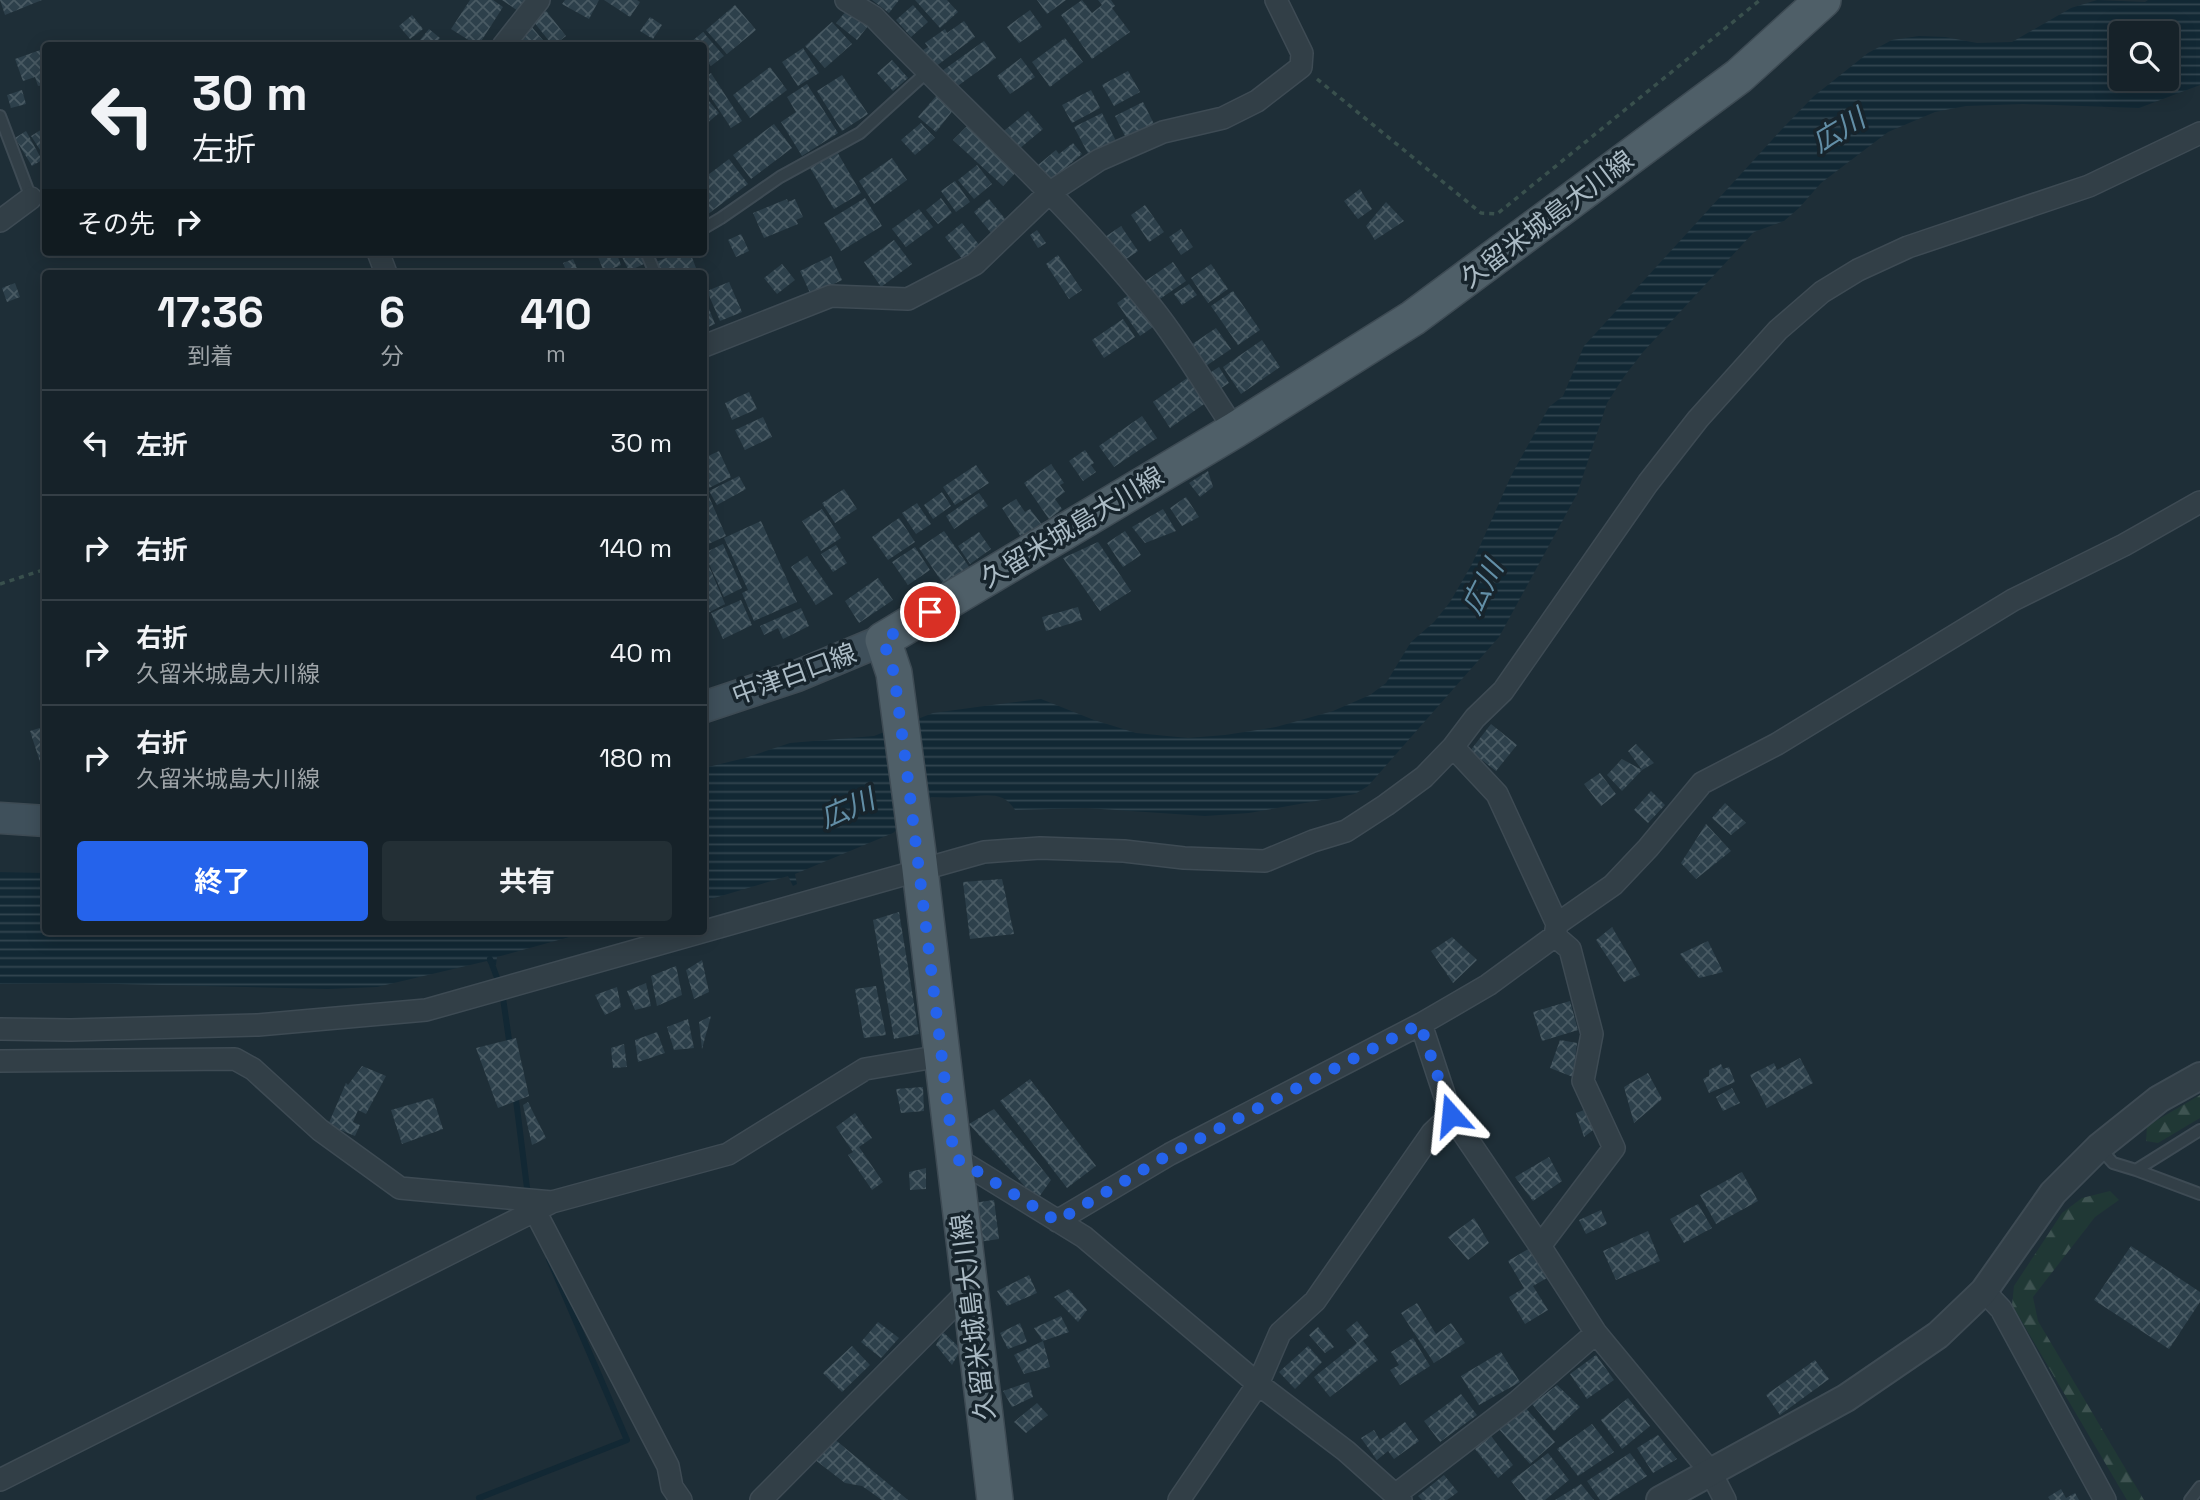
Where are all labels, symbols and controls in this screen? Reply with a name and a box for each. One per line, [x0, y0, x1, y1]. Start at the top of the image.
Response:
map controls [2109, 21, 2179, 91]
button: search [2109, 21, 2179, 91]
text: 30 m [192, 62, 308, 124]
icon: left [77, 70, 168, 161]
water label: 広川 [1805, 99, 1874, 160]
text: 左折 [192, 129, 256, 169]
street label: 久留米城島大川線 [1454, 143, 1640, 295]
icon: right [169, 203, 207, 241]
text: その先 [77, 207, 155, 241]
text: 17:36 [157, 286, 264, 339]
text: 6 [379, 286, 405, 339]
text: 410 [520, 288, 592, 341]
text: m [546, 339, 566, 369]
text: 到着 [187, 341, 233, 371]
text: 分 [380, 341, 403, 371]
icon: left [77, 424, 115, 462]
text: 30 m [611, 426, 672, 460]
text: 左折 [136, 428, 188, 462]
street label: 久留米城島大川線 [974, 459, 1170, 595]
icon: right [77, 529, 115, 567]
text: 140 m [599, 531, 672, 565]
text: 右折 [136, 533, 188, 567]
water label: 広川 [1453, 551, 1512, 620]
pin [900, 582, 960, 642]
icon: arrive [911, 593, 949, 631]
text: 右折 [136, 621, 188, 655]
icon: right [77, 634, 115, 672]
text: 40 m [610, 636, 672, 670]
street label: 中津白口線 [727, 636, 861, 712]
text: 久留米城島大川線 [136, 659, 320, 689]
text: 右折 [136, 726, 188, 760]
icon: right [77, 739, 115, 777]
text: 180 m [599, 741, 672, 775]
text: 久留米城島大川線 [136, 764, 320, 794]
water label: 広川 [814, 779, 883, 836]
button: 終了 [77, 841, 368, 921]
button: 共有 [382, 841, 672, 921]
position arrow [1414, 1078, 1488, 1152]
street label: 久留米城島大川線 [943, 1212, 1003, 1422]

